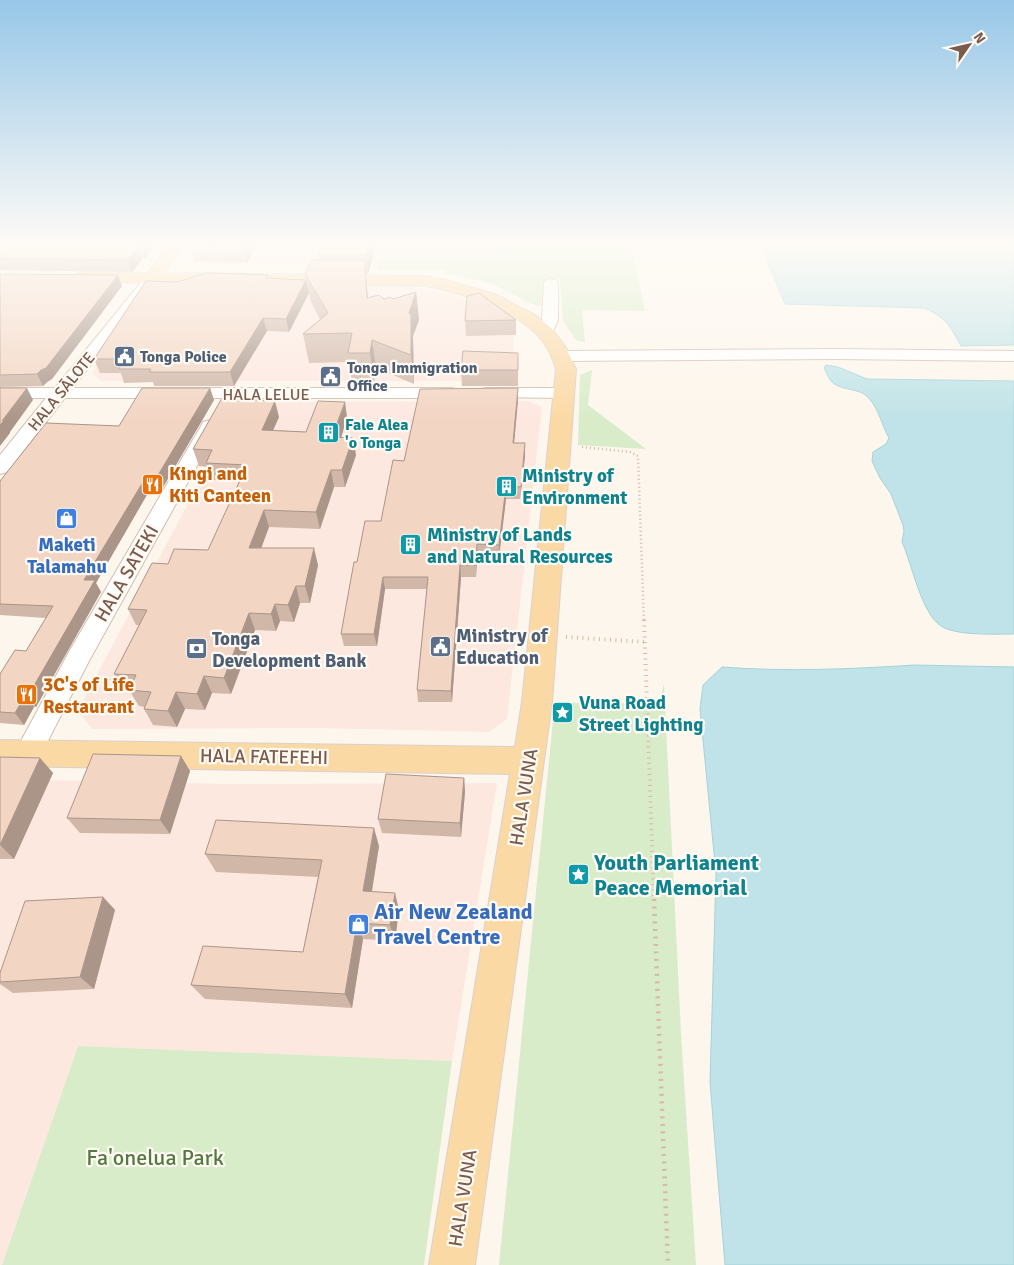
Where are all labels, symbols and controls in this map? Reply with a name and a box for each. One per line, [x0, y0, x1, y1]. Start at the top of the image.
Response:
north arrow [944, 20, 994, 70]
text: N [970, 29, 989, 47]
public building icon: Tonga Police [112, 344, 136, 368]
place label: Tonga Police [140, 347, 227, 367]
street label: HALA SĀLOTE [24, 348, 100, 435]
place label: Tonga Immigration Office [347, 358, 478, 396]
public building icon: Tonga Immigration Office [319, 364, 343, 388]
street label: HALA LELUE [223, 385, 309, 405]
place label: Fale Alea 'o Tonga [345, 415, 409, 453]
building icon: Fale Alea 'o Tonga [317, 421, 341, 445]
place label: Kingi and Kiti Canteen [169, 462, 271, 508]
place label: Ministry of Environment [522, 464, 627, 510]
restaurant icon: Kingi and Kiti Canteen [141, 472, 165, 496]
building icon: Ministry of Environment [494, 474, 518, 498]
shop icon: Maketi Talamahu [55, 506, 79, 530]
street label: HALA SATEKI [89, 521, 164, 626]
place label: Ministry of Lands and Natural Resources [427, 523, 613, 569]
place label: Maketi Talamahu [27, 533, 107, 579]
building icon: Ministry of Lands and Natural Resources [399, 533, 423, 557]
place label: Ministry of Education [456, 624, 549, 670]
place label: Tonga Development Bank [212, 627, 367, 673]
public building icon: Ministry of Education [428, 634, 452, 658]
bank icon: Tonga Development Bank [184, 637, 208, 661]
place label: 3C's of Life Restaurant [43, 673, 134, 719]
restaurant icon: 3C's of Life Restaurant [15, 683, 39, 707]
place label: Vuna Road Street Lighting [579, 691, 703, 737]
place icon: Vuna Road Street Lighting [551, 701, 575, 725]
street label: HALA FATEFEHI [200, 744, 328, 770]
street label: HALA VUNA [504, 746, 544, 847]
place label: Youth Parliament Peace Memorial [593, 849, 759, 901]
place icon: Youth Parliament Peace Memorial [566, 863, 590, 887]
place label: Air New Zealand Travel Centre [374, 898, 533, 950]
shop icon: Air New Zealand Travel Centre [346, 912, 370, 936]
park label: Fa'onelua Park [86, 1144, 224, 1171]
street label: HALA VUNA [443, 1147, 483, 1248]

